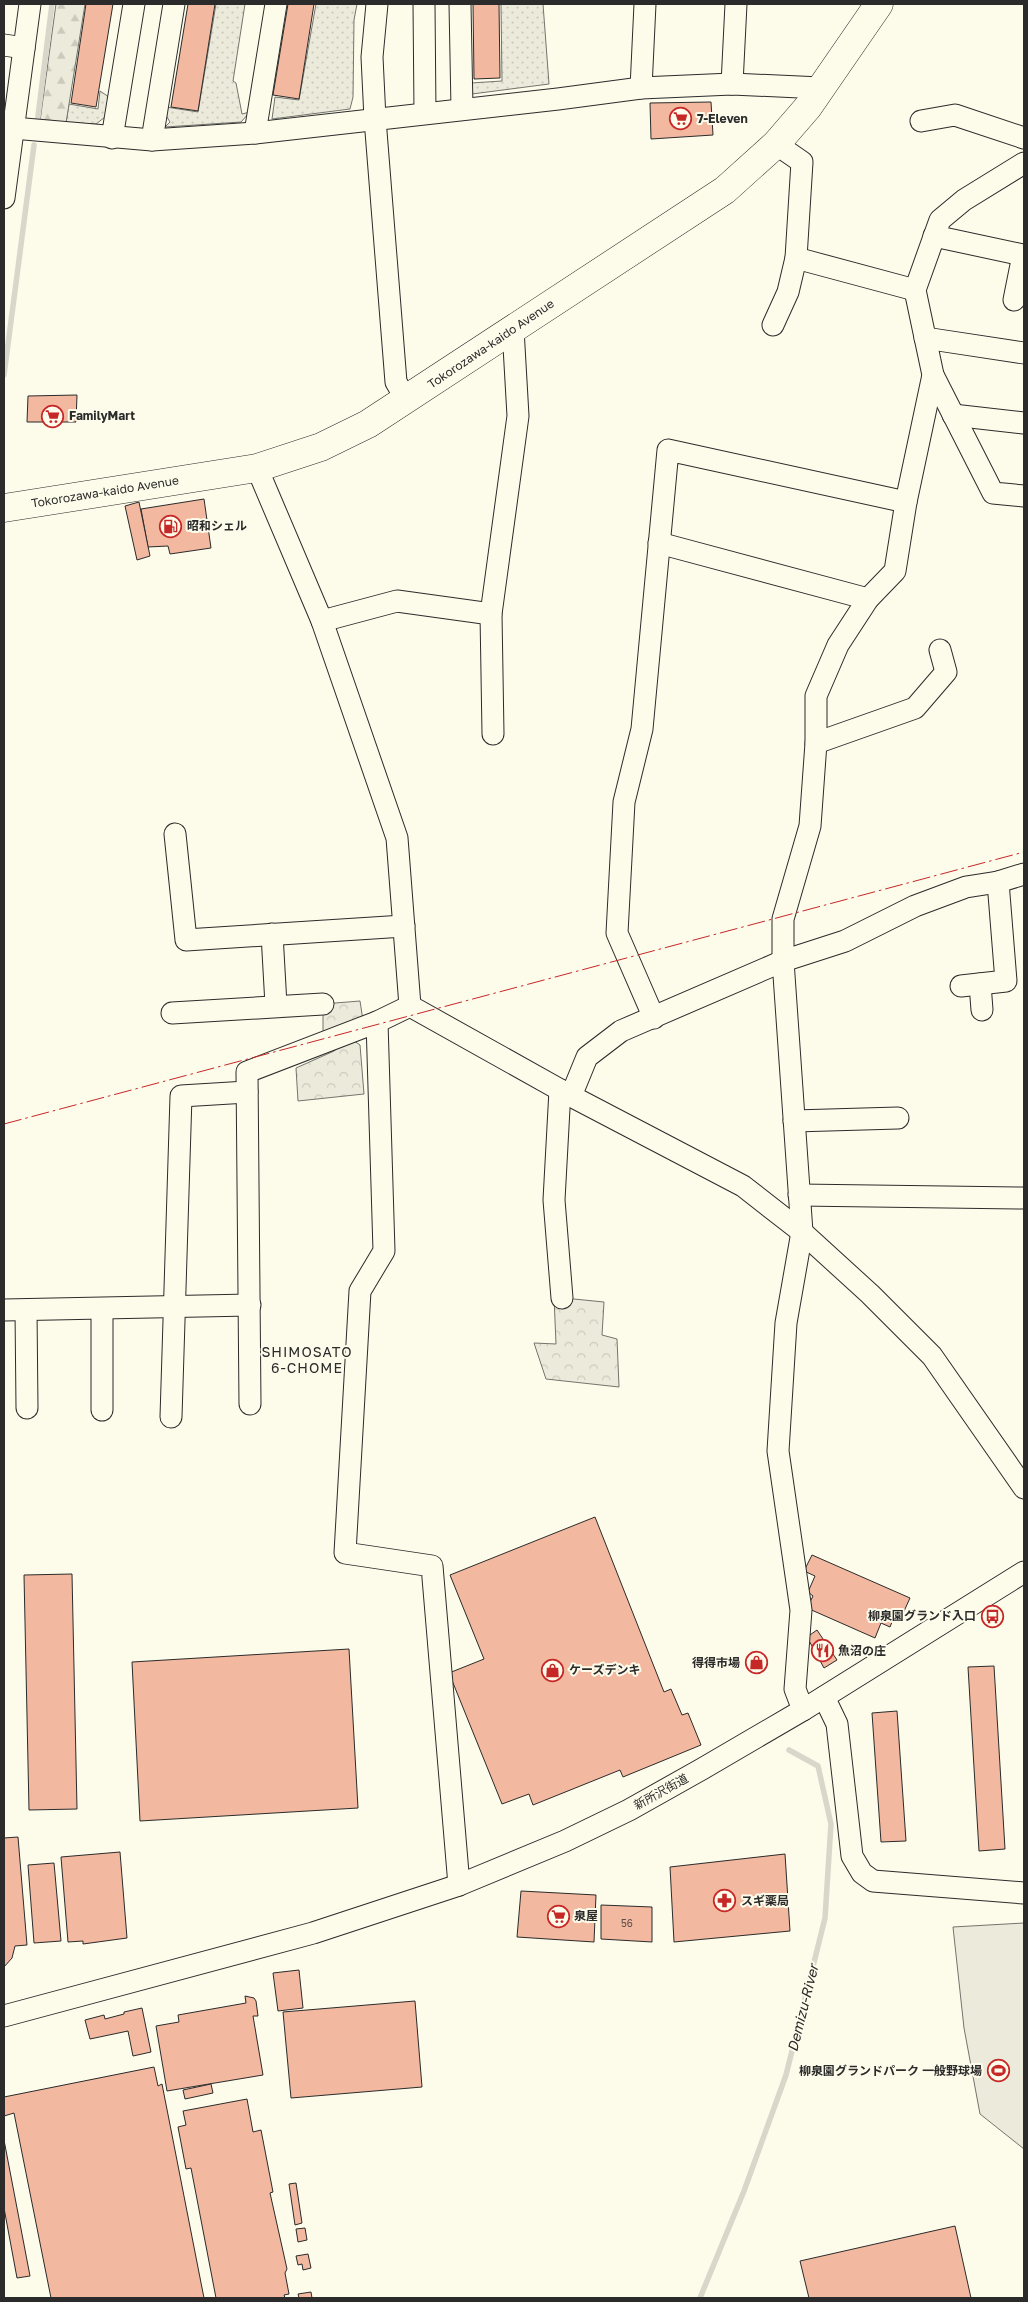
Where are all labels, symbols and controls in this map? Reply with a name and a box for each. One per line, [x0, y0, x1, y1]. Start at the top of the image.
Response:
supermarket icon: 7-Eleven [669, 107, 693, 131]
place label: 7-Eleven [697, 111, 748, 126]
street label: Tokorozawa-kaido Avenue [425, 296, 557, 392]
supermarket icon: FamilyMart [41, 404, 65, 428]
place label: FamilyMart [69, 408, 135, 423]
street label: Tokorozawa-kaido Avenue [30, 472, 180, 511]
fuel station icon: 昭和シェル [159, 514, 183, 538]
place label: 昭和シェル [187, 518, 247, 533]
district label: SHIMOSATO 6-CHOME [261, 1343, 353, 1376]
bus stop icon: 柳泉園グランド入口 [980, 1604, 1004, 1628]
place label: 柳泉園グランド入口 [868, 1608, 976, 1623]
restaurant icon: 魚沼の庄 [810, 1639, 834, 1663]
place label: 魚沼の庄 [838, 1643, 886, 1658]
shop icon: 得得市場 [744, 1651, 768, 1675]
place label: 得得市場 [692, 1655, 740, 1670]
shop icon: ケーズデンキ [541, 1658, 565, 1682]
place label: ケーズデンキ [569, 1662, 640, 1677]
street label: 新所沢街道 [631, 1770, 691, 1813]
pharmacy icon: スギ薬局 [713, 1889, 737, 1913]
place label: スギ薬局 [741, 1893, 789, 1908]
supermarket icon: 泉屋 [546, 1904, 570, 1928]
place label: 泉屋 [574, 1908, 598, 1923]
house number: 56 [621, 1917, 633, 1929]
water label: Demizu-River [783, 1960, 822, 2053]
sports icon: 柳泉園グランドパーク 一般野球場 [986, 2059, 1010, 2083]
place label: 柳泉園グランドパーク 一般野球場 [799, 2063, 982, 2078]

